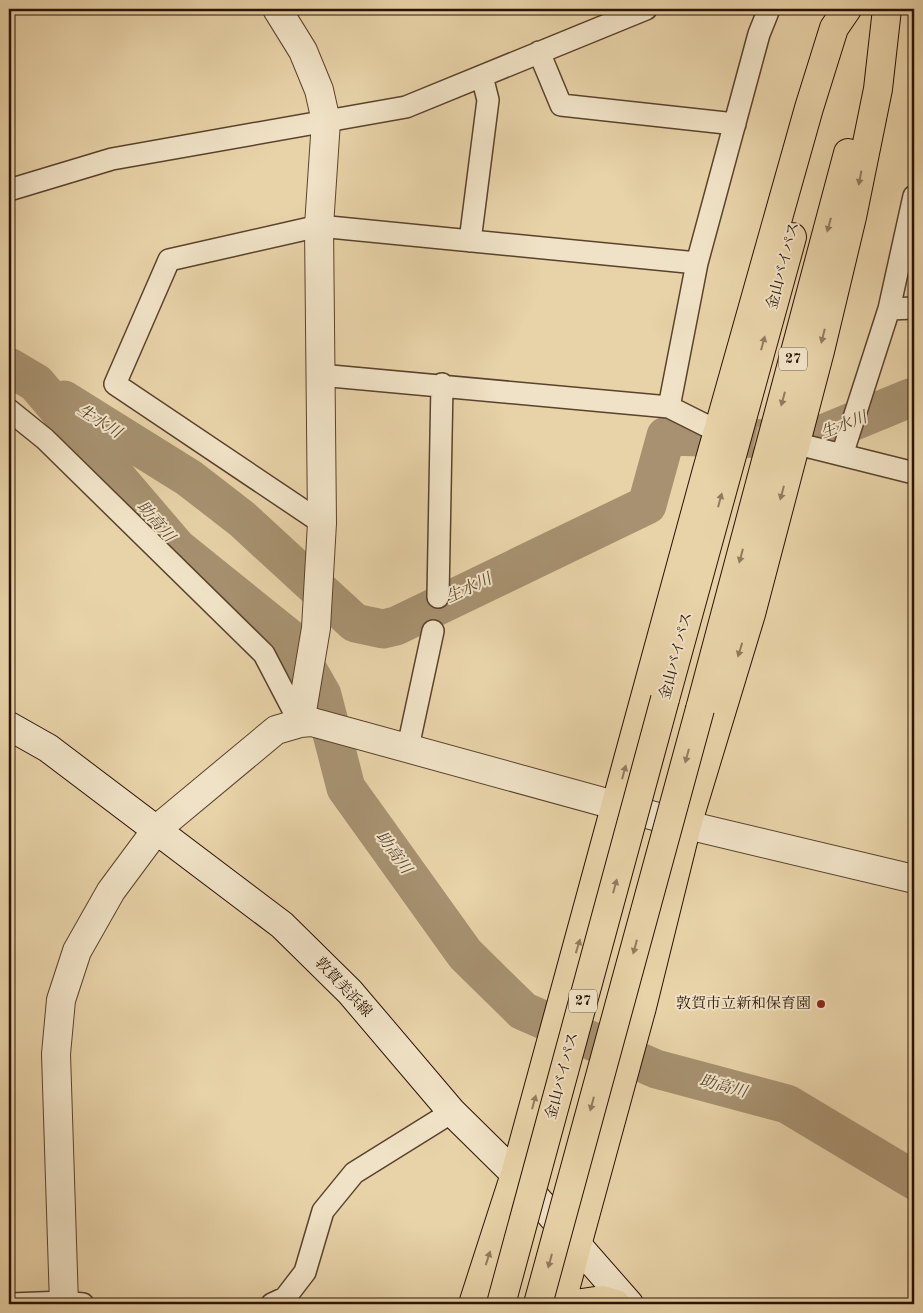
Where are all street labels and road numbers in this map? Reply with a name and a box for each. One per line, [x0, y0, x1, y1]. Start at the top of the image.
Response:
street label: 金山バイパス [763, 220, 803, 311]
road number: 27 [779, 348, 807, 370]
street label: 金山バイパス [656, 610, 696, 701]
street label: 敦賀美浜線 [312, 954, 376, 1021]
road number: 27 [569, 989, 597, 1012]
street label: 金山バイパス [542, 1030, 582, 1121]

